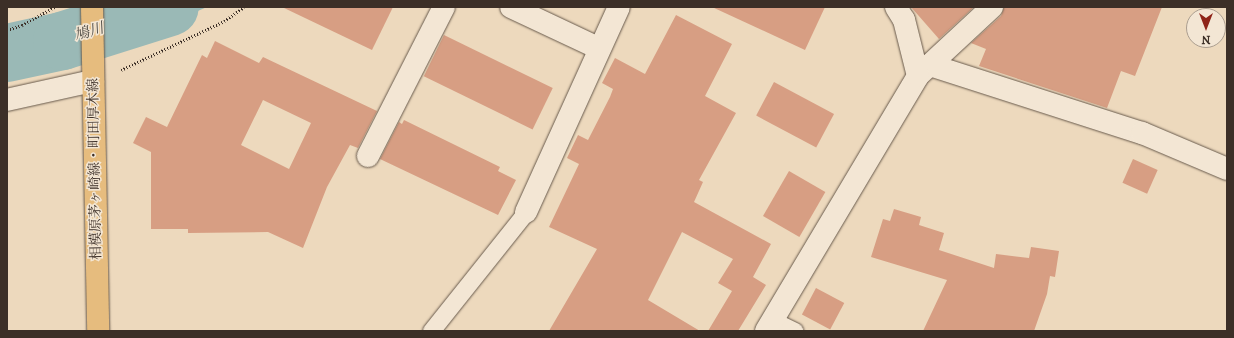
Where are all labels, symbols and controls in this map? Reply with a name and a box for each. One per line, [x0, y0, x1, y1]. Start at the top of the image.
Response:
north arrow [1186, 8, 1226, 48]
water label: 鳩川 [72, 19, 106, 45]
text: N [1201, 32, 1211, 46]
street label: 相模原茅ヶ崎線・町田厚木線 [85, 78, 105, 260]

